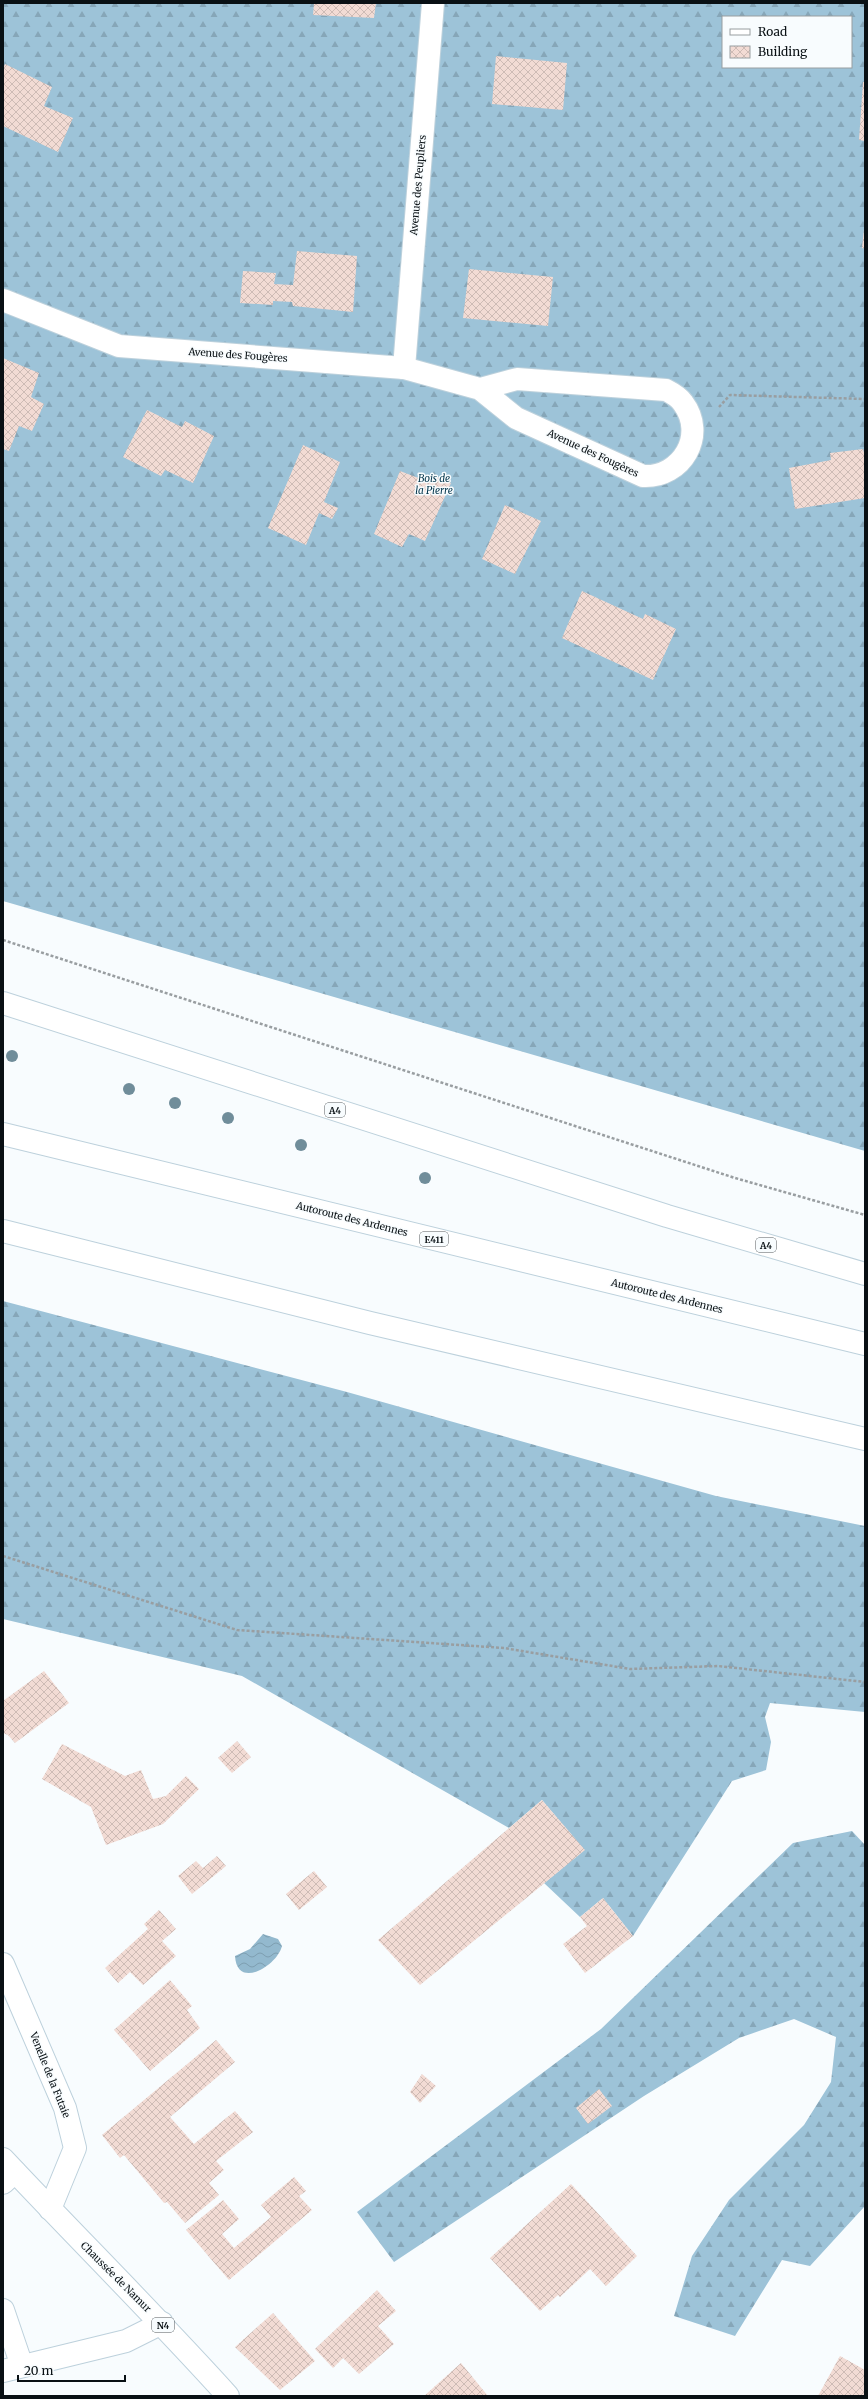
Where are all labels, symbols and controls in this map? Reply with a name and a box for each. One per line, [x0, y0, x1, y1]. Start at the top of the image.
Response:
legend [722, 16, 852, 68]
text: Road [758, 24, 787, 39]
text: Building [758, 44, 808, 59]
street label: Avenue des Peupliers [407, 134, 429, 237]
street label: Avenue des Fougères [187, 345, 288, 365]
street label: Avenue des Fougères [544, 426, 641, 480]
park label: Bois de la Pierre [415, 472, 453, 497]
road number: A4 [325, 1103, 345, 1117]
street label: Autoroute des Ardennes [294, 1199, 409, 1239]
road number: E411 [420, 1232, 448, 1246]
road number: A4 [756, 1238, 776, 1252]
street label: Autoroute des Ardennes [609, 1276, 724, 1316]
street label: Venelle de la Futaie [26, 2029, 73, 2120]
street label: Chaussée de Namur [78, 2239, 154, 2315]
road number: N4 [152, 2318, 174, 2332]
scale bar [18, 2357, 125, 2383]
text: 20 m [24, 2363, 53, 2378]

